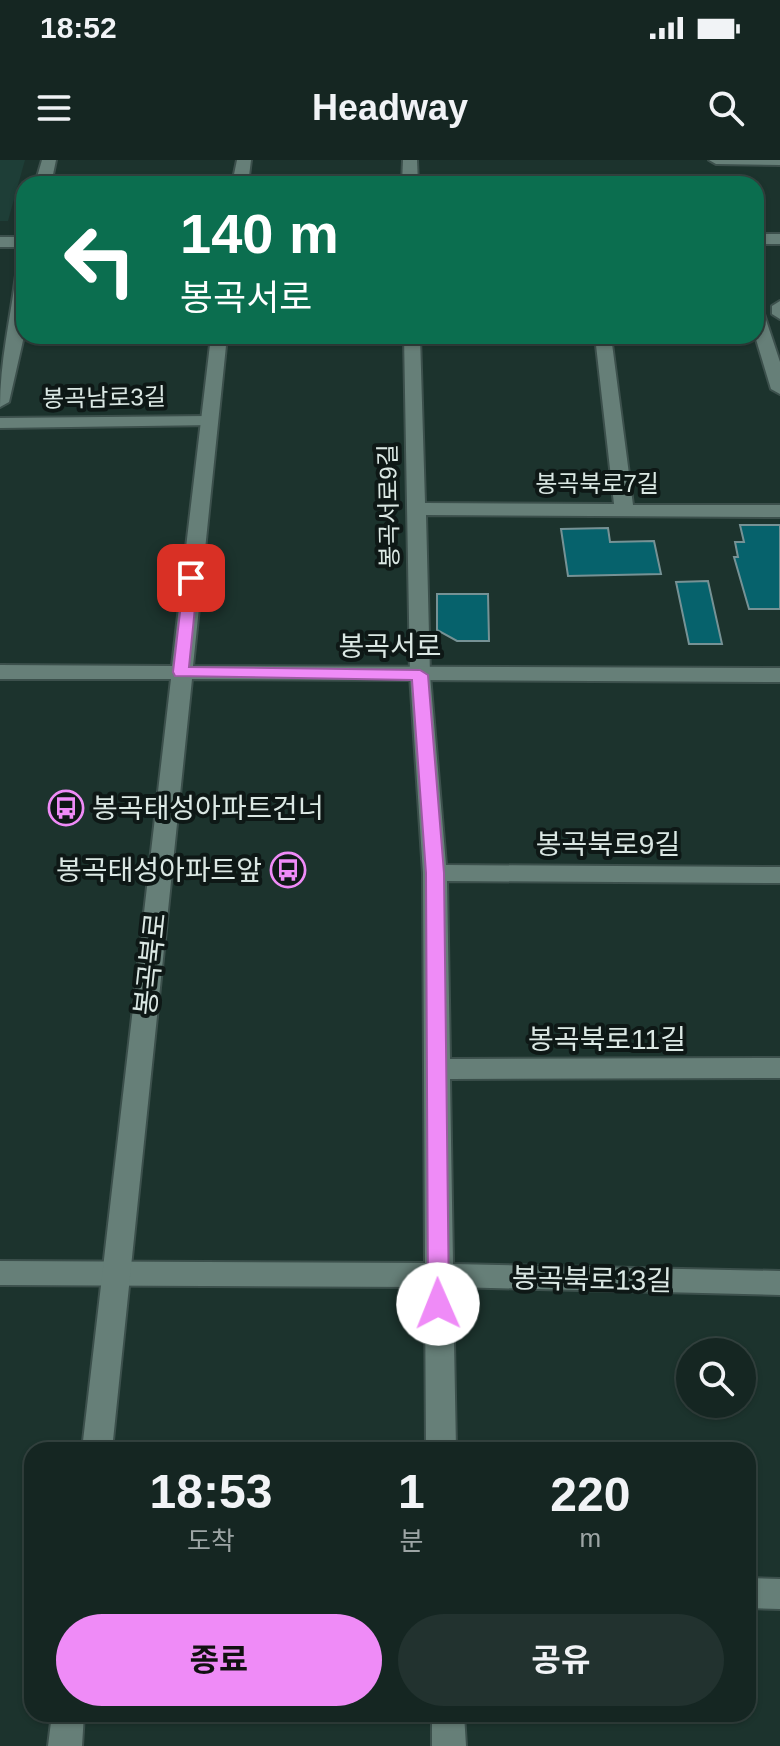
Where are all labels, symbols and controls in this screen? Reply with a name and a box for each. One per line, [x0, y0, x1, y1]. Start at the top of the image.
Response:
text: 18:52 [40, 11, 117, 44]
icon: menu [32, 86, 76, 130]
icon: search [704, 86, 748, 130]
text: Headway [312, 87, 468, 128]
text: 140 m [180, 202, 339, 265]
icon: left [48, 208, 152, 312]
text: 봉곡서로 [180, 277, 312, 318]
street label: 봉곡남로3길 [42, 383, 166, 412]
street label: 봉곡서로9길 [374, 444, 403, 568]
street label: 봉곡북로7길 [535, 470, 659, 497]
pin [157, 544, 225, 612]
icon: arrive [169, 556, 213, 600]
street label: 봉곡서로 [338, 631, 442, 662]
bus stop icon: 봉곡태성아파트건너 [47, 789, 85, 827]
place label: 봉곡태성아파트건너 [92, 793, 324, 824]
street label: 봉곡북로9길 [536, 829, 680, 860]
bus stop icon: 봉곡태성아파트앞 [269, 851, 307, 889]
place label: 봉곡태성아파트앞 [56, 855, 262, 886]
street label: 봉곡북로 [130, 911, 171, 1017]
street label: 봉곡북로11길 [528, 1024, 686, 1055]
position arrow [396, 1262, 480, 1346]
street label: 봉곡북로13길 [512, 1263, 672, 1296]
map controls [676, 1338, 756, 1418]
button: search [676, 1338, 756, 1418]
text: 18:53 [150, 1465, 272, 1518]
text: 1 [398, 1465, 425, 1518]
text: 220 [550, 1468, 630, 1521]
text: m [580, 1523, 601, 1553]
text: 도착 [187, 1526, 235, 1556]
text: 분 [399, 1526, 423, 1556]
button: 종료 [56, 1614, 382, 1706]
button: 공유 [398, 1614, 724, 1706]

